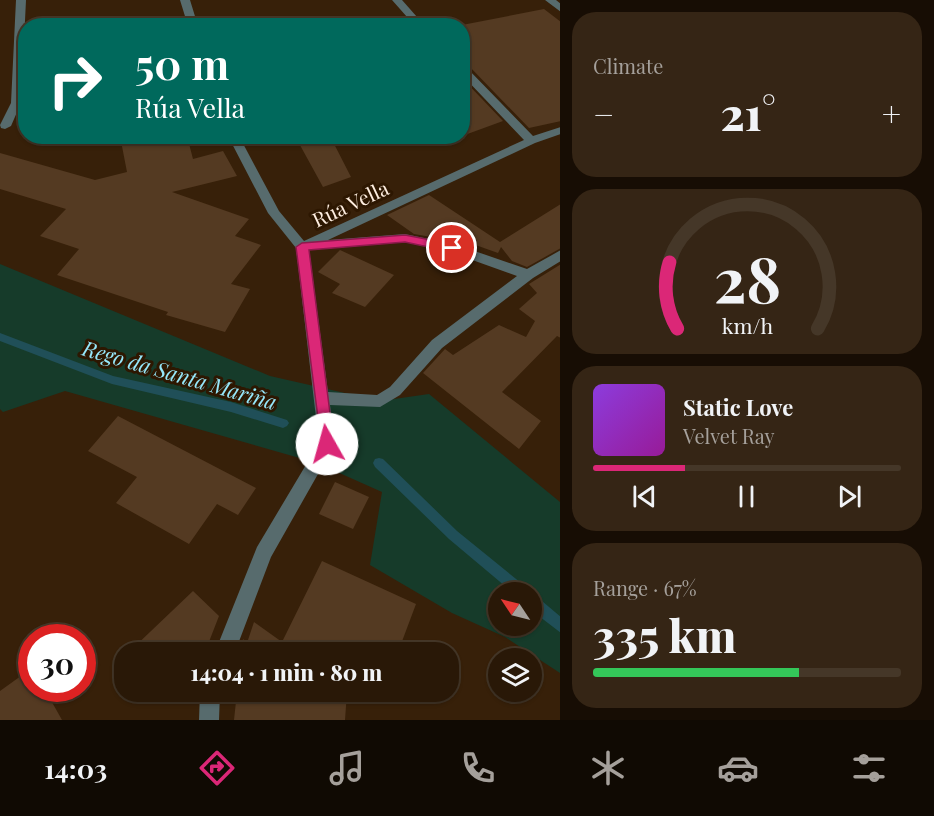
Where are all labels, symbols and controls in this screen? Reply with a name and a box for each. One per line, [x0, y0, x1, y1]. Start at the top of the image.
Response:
text: 50 m [135, 35, 229, 91]
icon: right [36, 42, 114, 120]
text: Climate [593, 52, 663, 79]
text: 21° [720, 82, 776, 142]
text: Rúa Vella [135, 89, 245, 125]
text: − [593, 91, 614, 135]
text: + [882, 91, 901, 135]
street label: Rúa Vella [307, 174, 393, 232]
pin [426, 222, 477, 273]
icon: arrive [435, 231, 468, 264]
text: 28 [713, 235, 781, 319]
text: km/h [721, 311, 773, 339]
water label: Rego da Santa Mariña [79, 333, 280, 415]
text: Static Love [683, 392, 793, 422]
position arrow [295, 412, 359, 476]
text: Velvet Ray [683, 422, 775, 449]
icon: previous [628, 480, 661, 513]
icon: pause [730, 480, 763, 513]
icon: next [833, 480, 866, 513]
text: Range · 67% [593, 574, 697, 601]
north arrow [488, 582, 542, 636]
map controls [488, 582, 542, 702]
text: 335 km [593, 604, 736, 664]
speed limit sign: 30 [18, 624, 96, 702]
button: layers [488, 648, 542, 702]
text: 14:04 · 1 min · 80 m [191, 657, 382, 687]
icon: directions [196, 747, 238, 789]
icon: music [326, 747, 368, 789]
icon: phone [457, 747, 499, 789]
icon: climate [587, 747, 629, 789]
icon: car [717, 747, 759, 789]
icon: filters [848, 747, 890, 789]
text: 14:03 [44, 750, 107, 786]

